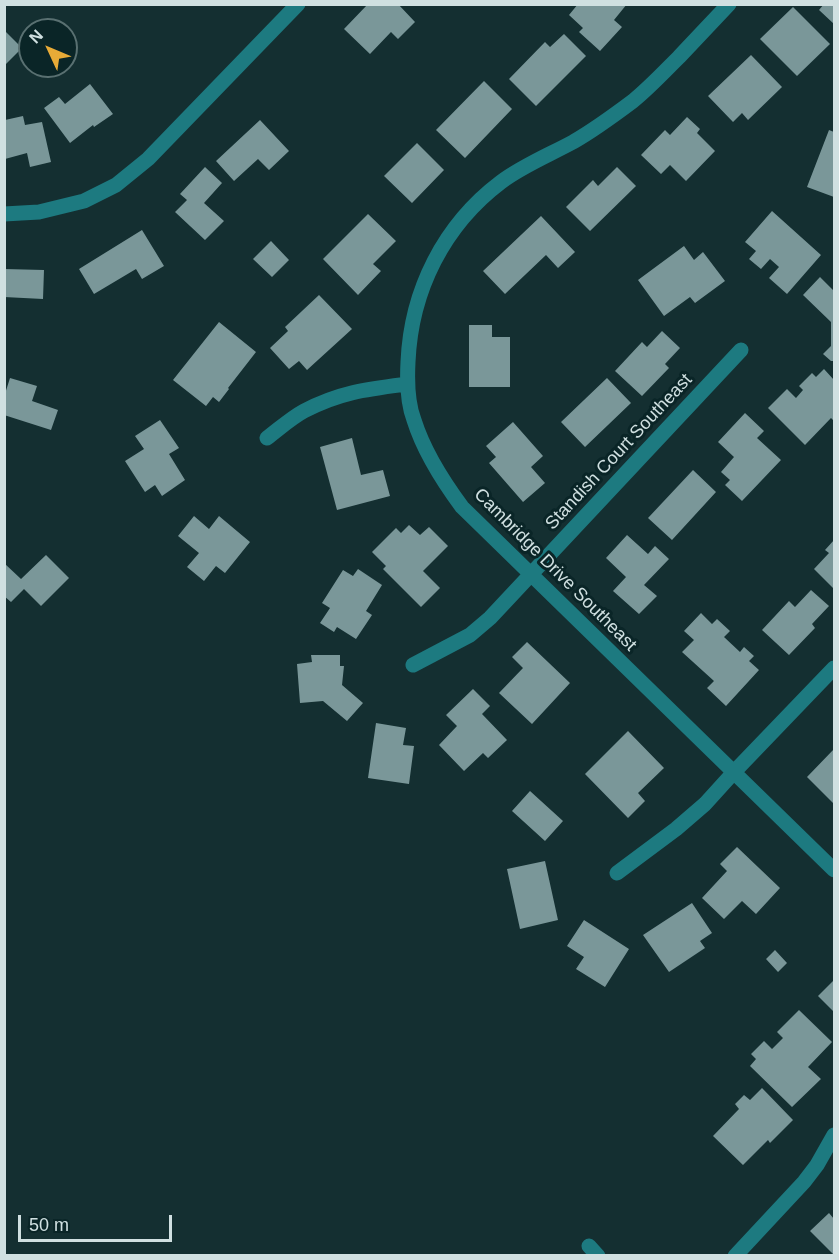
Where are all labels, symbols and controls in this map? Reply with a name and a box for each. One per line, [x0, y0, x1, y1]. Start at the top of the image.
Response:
north arrow [18, 18, 78, 78]
text: N [26, 26, 46, 47]
street label: Standish Court Southeast [541, 370, 697, 534]
street label: Cambridge Drive Southeast [469, 484, 641, 656]
scale bar [21, 1203, 176, 1241]
text: 50 m [29, 1215, 69, 1235]

